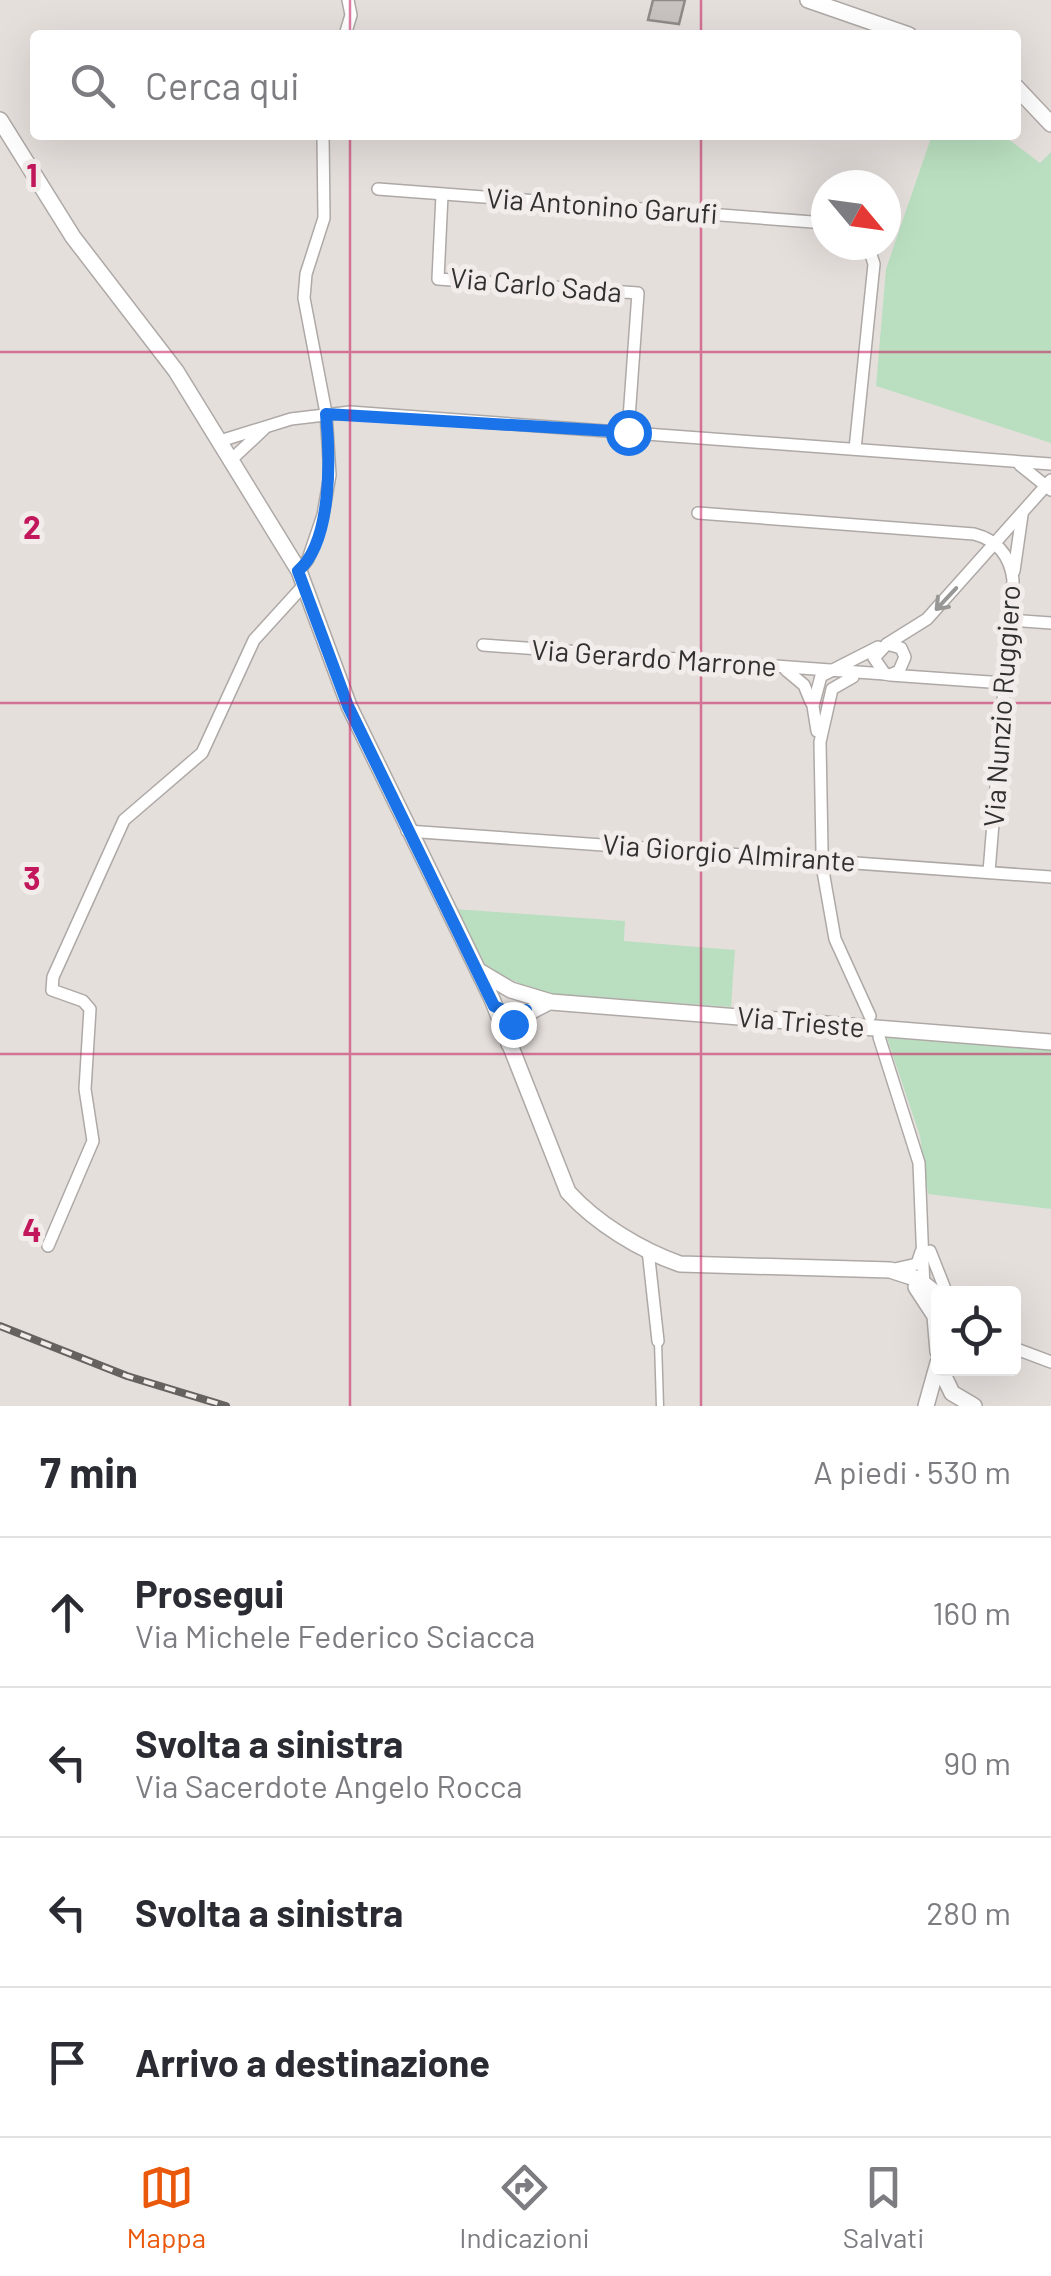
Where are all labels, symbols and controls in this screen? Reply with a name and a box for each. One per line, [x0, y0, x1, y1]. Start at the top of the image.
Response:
search box [30, 30, 1021, 140]
icon: search [65, 58, 120, 113]
text: Cerca qui [145, 62, 300, 108]
text: 1 [26, 155, 38, 193]
north arrow [811, 170, 901, 260]
street label: Via Antonino Garufi [485, 180, 719, 230]
street label: Via Carlo Sada [449, 260, 623, 308]
route start [606, 410, 652, 456]
text: 2 [23, 507, 41, 545]
street label: Via Nunzio Ruggiero [976, 584, 1026, 828]
one-way arrow [934, 587, 958, 611]
street label: Via Gerardo Marrone [530, 631, 778, 683]
street label: Via Giorgio Almirante [601, 826, 857, 878]
text: 3 [23, 858, 41, 896]
street label: Via Trieste [736, 998, 866, 1044]
route end [491, 1002, 537, 1048]
text: 4 [22, 1210, 42, 1248]
map controls [931, 1286, 1021, 1376]
button: locate [931, 1286, 1021, 1376]
text: 7 min [40, 1446, 138, 1496]
text: A piedi · 530 m [813, 1452, 1011, 1490]
text: Prosegui [135, 1570, 284, 1616]
icon: ahead [40, 1585, 95, 1640]
text: 160 m [932, 1593, 1011, 1631]
text: Via Michele Federico Sciacca [135, 1616, 535, 1654]
text: Svolta a sinistra [135, 1720, 403, 1766]
icon: left [40, 1735, 95, 1790]
text: 90 m [943, 1743, 1011, 1781]
text: Via Sacerdote Angelo Rocca [135, 1766, 523, 1804]
icon: left [40, 1885, 95, 1940]
text: Svolta a sinistra [135, 1889, 403, 1935]
text: 280 m [926, 1893, 1011, 1931]
icon: arrive [40, 2035, 95, 2090]
text: Arrivo a destinazione [135, 2039, 490, 2085]
tab: Mappa [127, 2160, 206, 2254]
tab: Indicazioni [459, 2160, 590, 2254]
tab: Salvati [843, 2160, 924, 2254]

